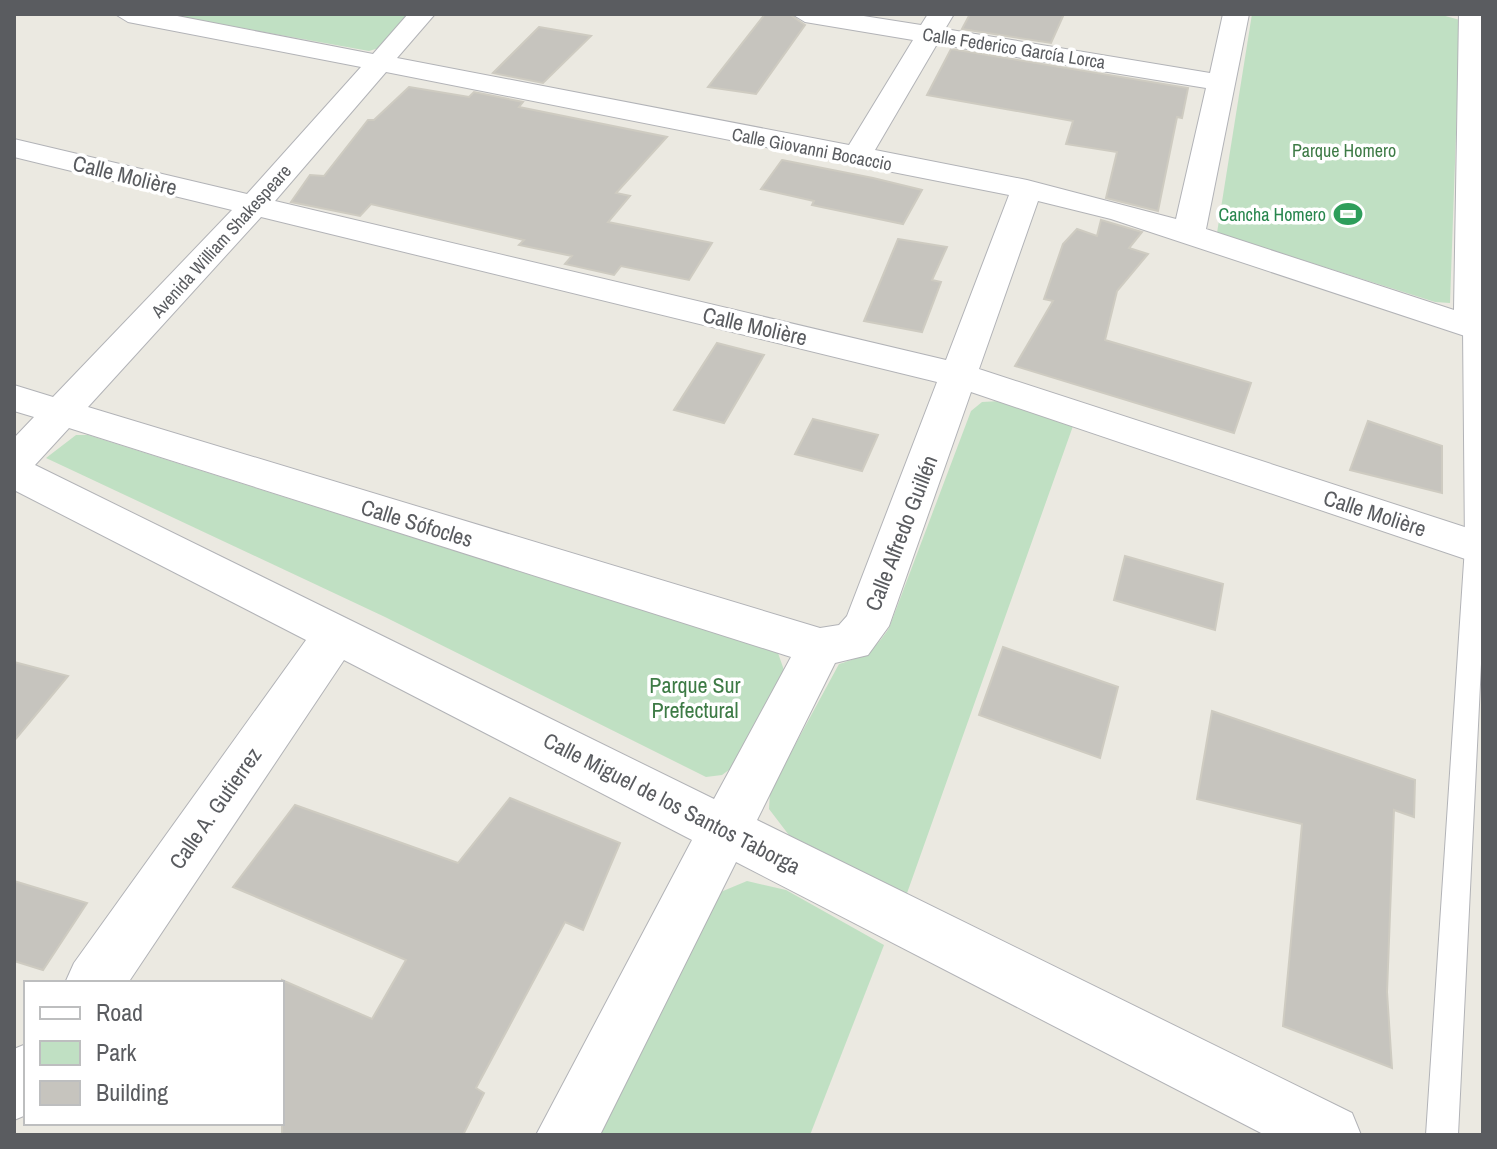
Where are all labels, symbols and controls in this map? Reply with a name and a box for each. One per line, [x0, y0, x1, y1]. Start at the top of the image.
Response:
street label: Calle Federico García Lorca [921, 21, 1107, 75]
street label: Calle Giovanni Bocaccio [730, 121, 894, 177]
park label: Parque Homero [1292, 138, 1396, 163]
street label: Calle Molière [70, 148, 180, 202]
street label: Avenida William Shakespeare [145, 159, 297, 324]
sports icon: Cancha Homero [1333, 199, 1363, 229]
place label: Cancha Homero [1219, 202, 1326, 227]
street label: Calle Molière [700, 299, 810, 353]
street label: Calle Alfredo Guillén [858, 451, 944, 615]
street label: Calle Molière [1320, 482, 1430, 544]
street label: Calle Sófocles [357, 492, 477, 554]
park label: Parque Sur Prefectural [649, 670, 741, 725]
street label: Calle Miguel de los Santos Taborga [538, 725, 806, 881]
street label: Calle A. Gutierrez [162, 741, 268, 875]
legend [24, 981, 284, 1125]
text: Road [96, 996, 143, 1028]
text: Park [96, 1036, 137, 1068]
text: Building [96, 1076, 168, 1108]

